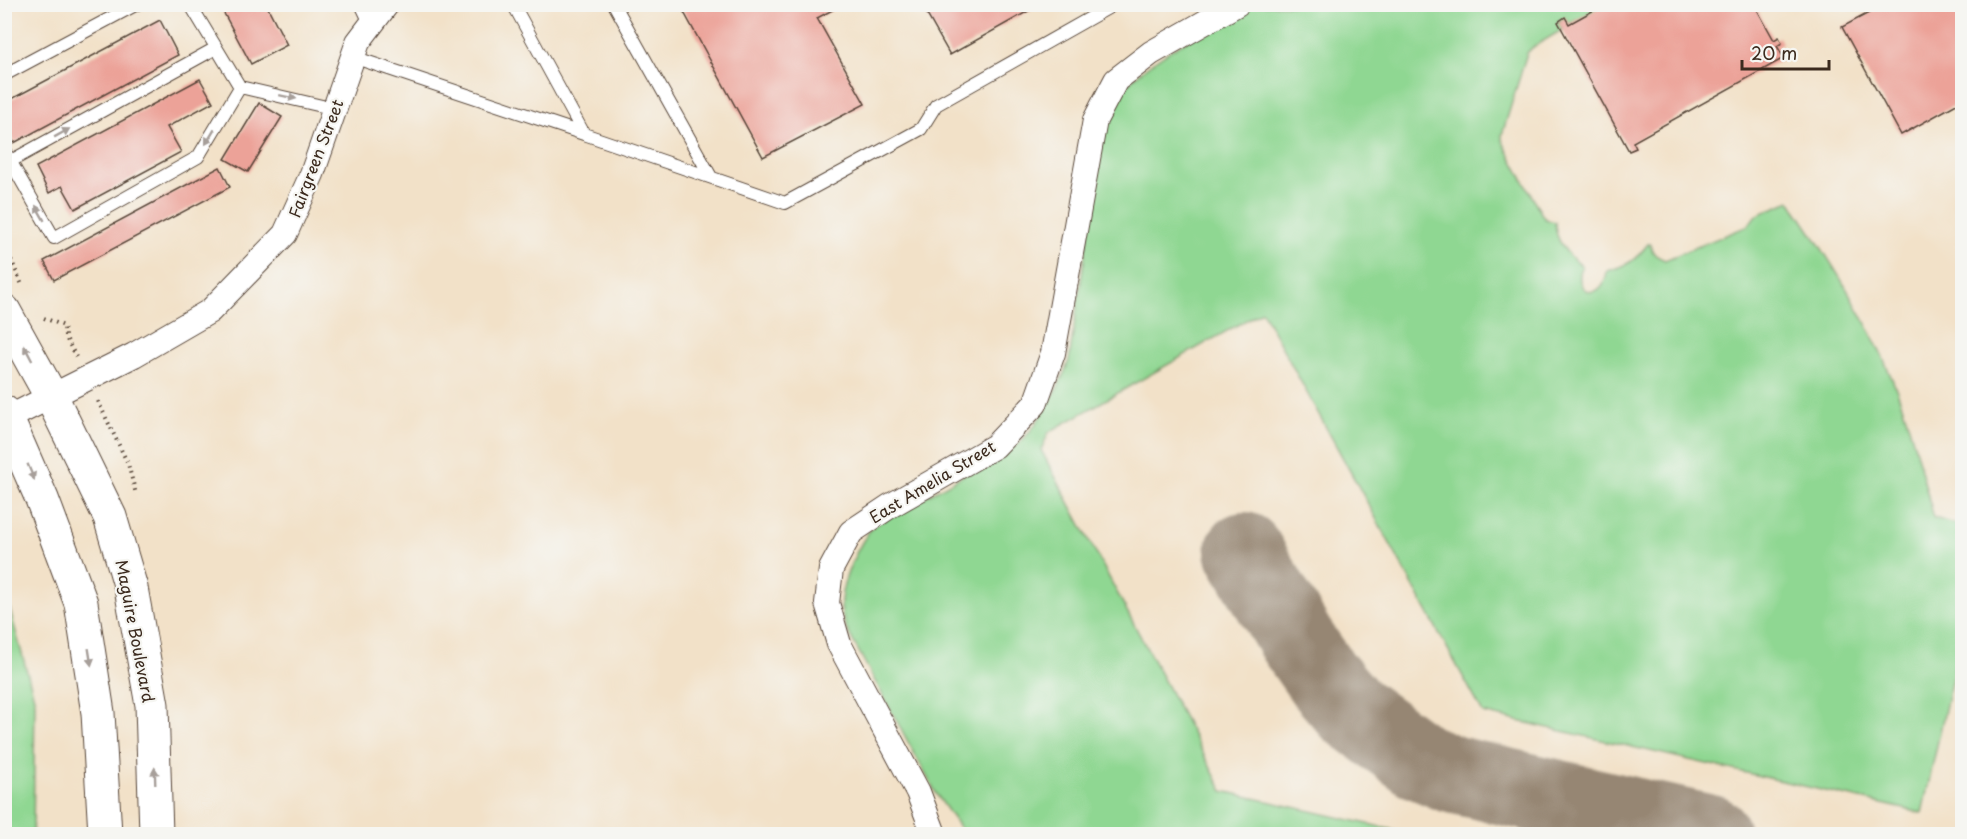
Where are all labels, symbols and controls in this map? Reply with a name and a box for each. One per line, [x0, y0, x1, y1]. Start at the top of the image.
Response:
scale bar [1742, 33, 1829, 71]
text: 20 m [1751, 39, 1797, 66]
one-way arrow [278, 93, 297, 102]
street label: Fairgreen Street [281, 95, 349, 221]
one-way arrow [54, 128, 71, 138]
one-way arrow [204, 129, 215, 145]
one-way arrow [35, 204, 45, 221]
one-way arrow [23, 344, 33, 361]
street label: East Amelia Street [864, 434, 1000, 528]
one-way arrow [27, 463, 36, 481]
street label: Maguire Boulevard [110, 558, 162, 705]
one-way arrow [85, 648, 94, 667]
one-way arrow [150, 767, 159, 786]

